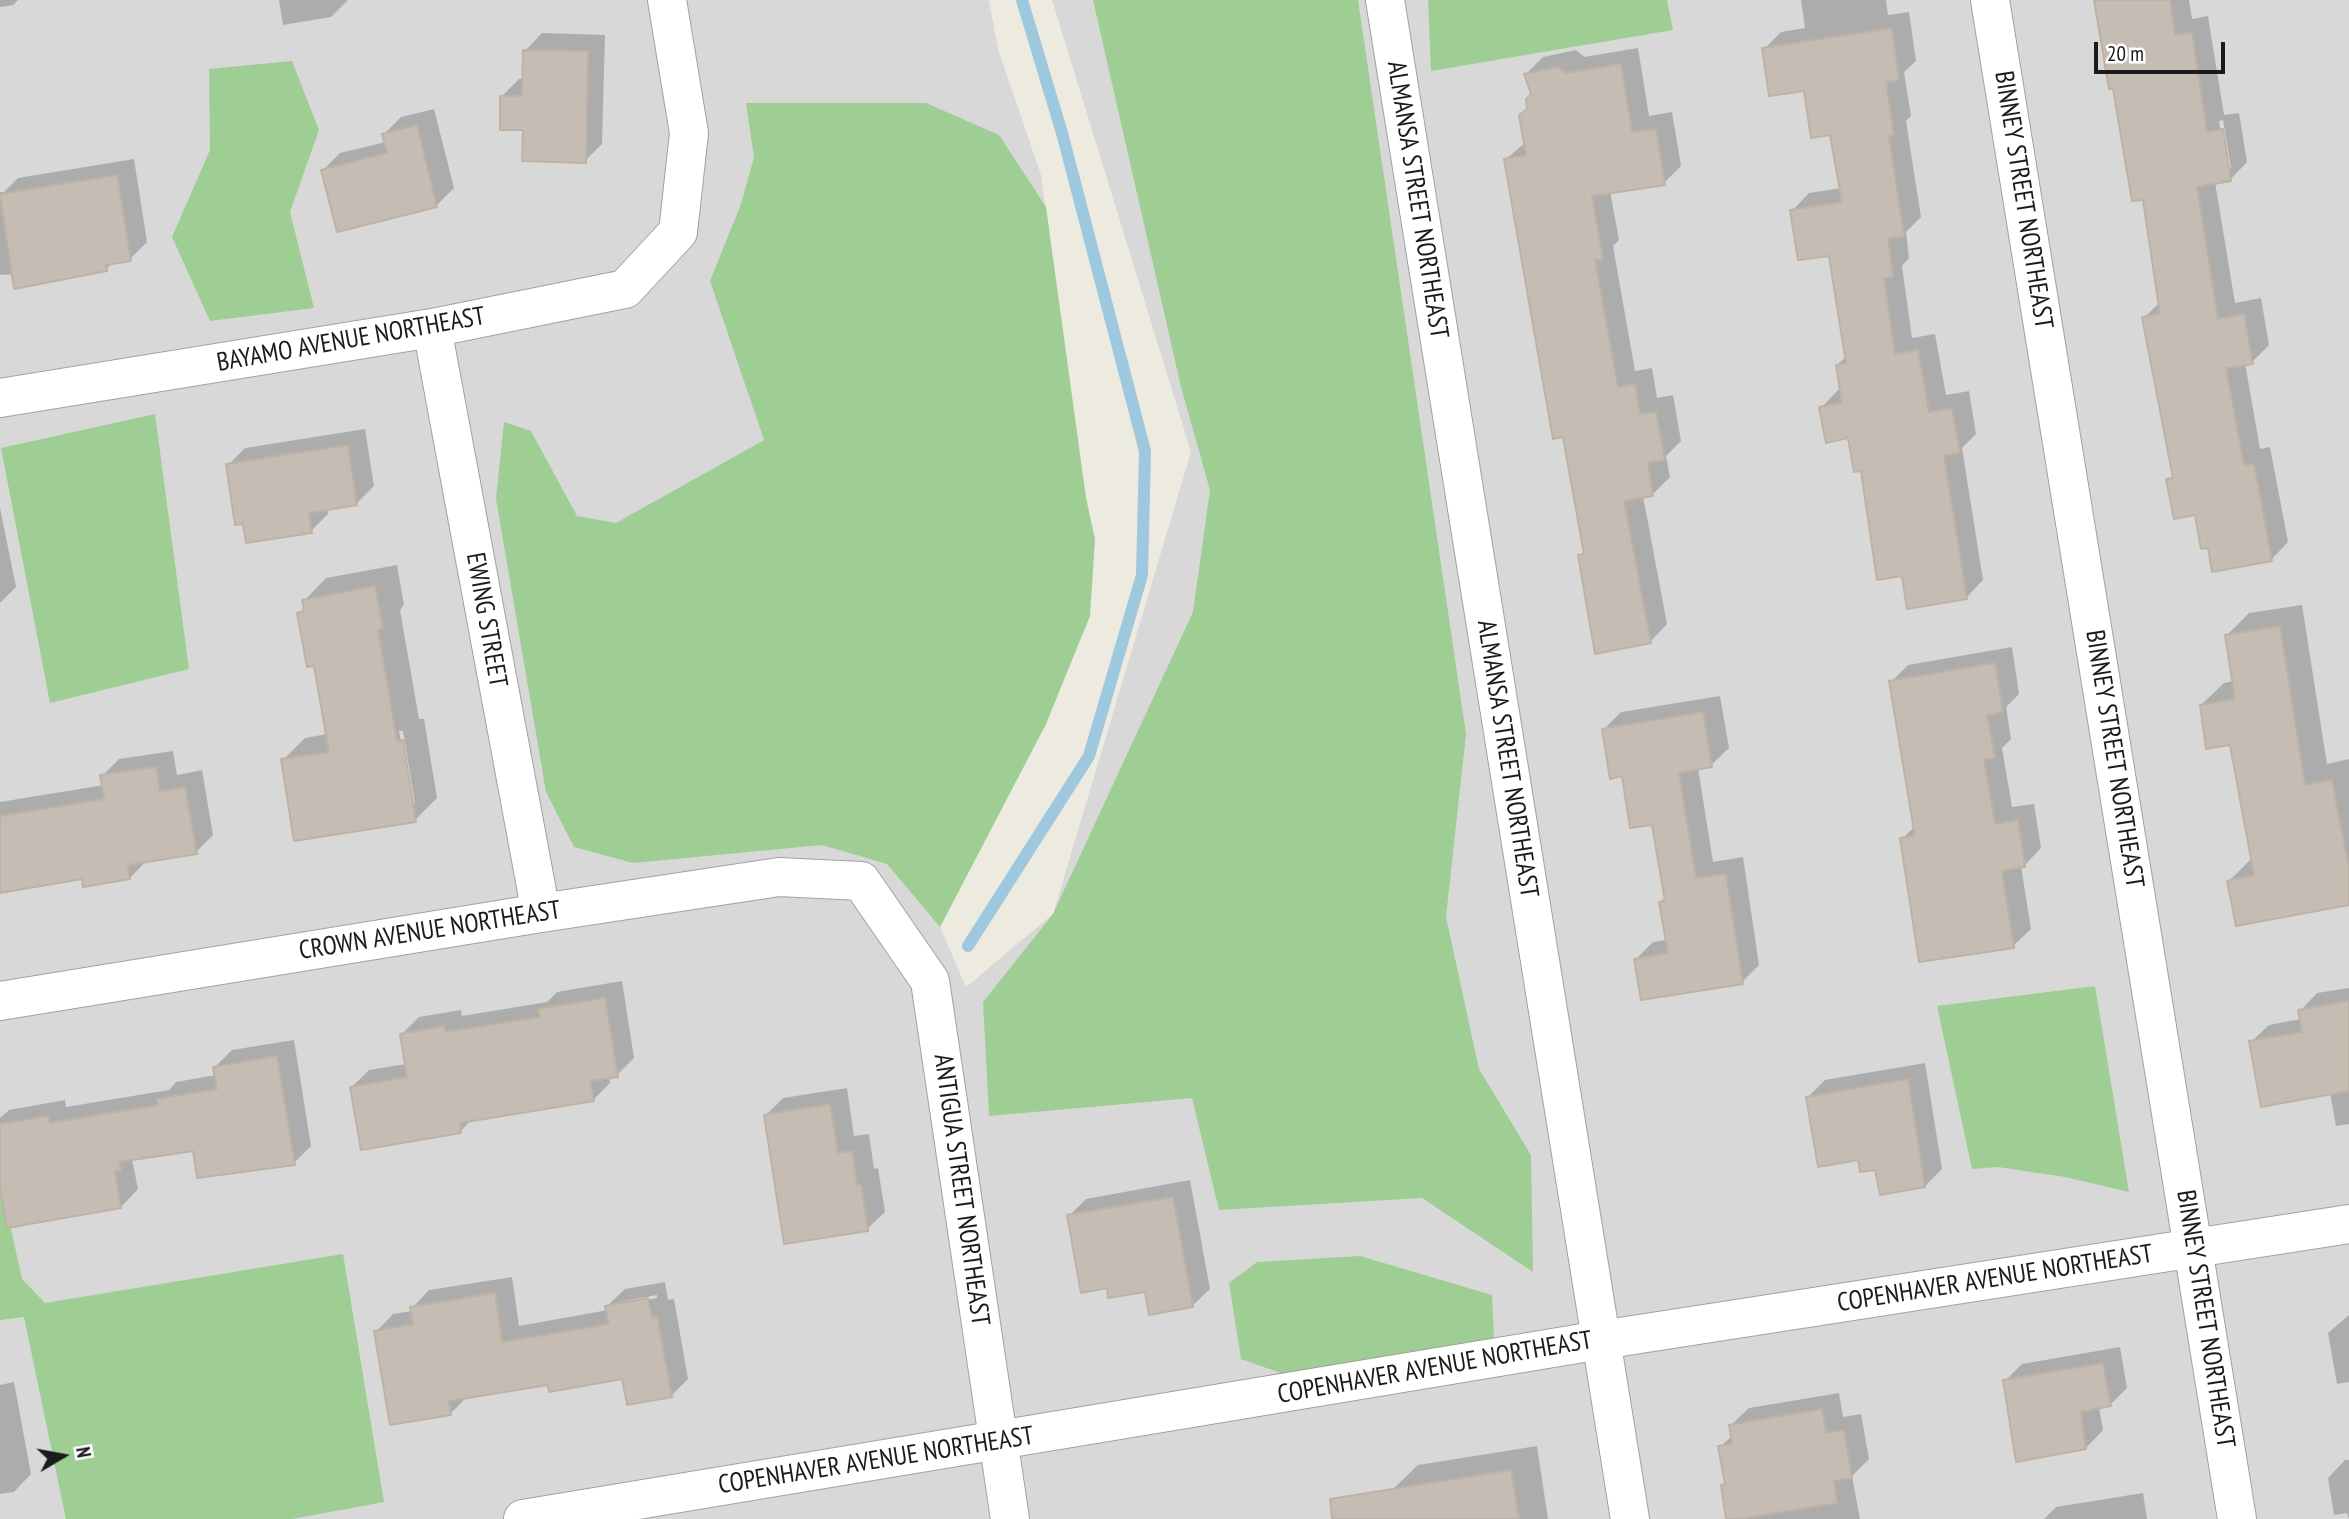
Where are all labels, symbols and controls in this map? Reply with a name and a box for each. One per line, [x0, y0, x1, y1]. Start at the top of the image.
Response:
scale bar [2097, 28, 2228, 72]
text: 20 m [2107, 40, 2144, 67]
street label: ALMANSA STREET NORTHEAST [1380, 59, 1454, 341]
street label: BINNEY STREET NORTHEAST [1987, 69, 2059, 331]
street label: BAYAMO AVENUE NORTHEAST [214, 301, 488, 379]
street label: EWING STREET [459, 550, 513, 690]
street label: ALMANSA STREET NORTHEAST [1470, 618, 1544, 900]
street label: BINNEY STREET NORTHEAST [2078, 628, 2150, 890]
street label: CROWN AVENUE NORTHEAST [297, 895, 563, 967]
street label: ANTIGUA STREET NORTHEAST [926, 1052, 996, 1328]
street label: BINNEY STREET NORTHEAST [2169, 1188, 2241, 1450]
street label: COPENHAVER AVENUE NORTHEAST [1835, 1239, 2155, 1319]
street label: COPENHAVER AVENUE NORTHEAST [1275, 1325, 1595, 1411]
north arrow [28, 1421, 98, 1491]
street label: COPENHAVER AVENUE NORTHEAST [716, 1421, 1036, 1501]
text: N [71, 1445, 96, 1459]

